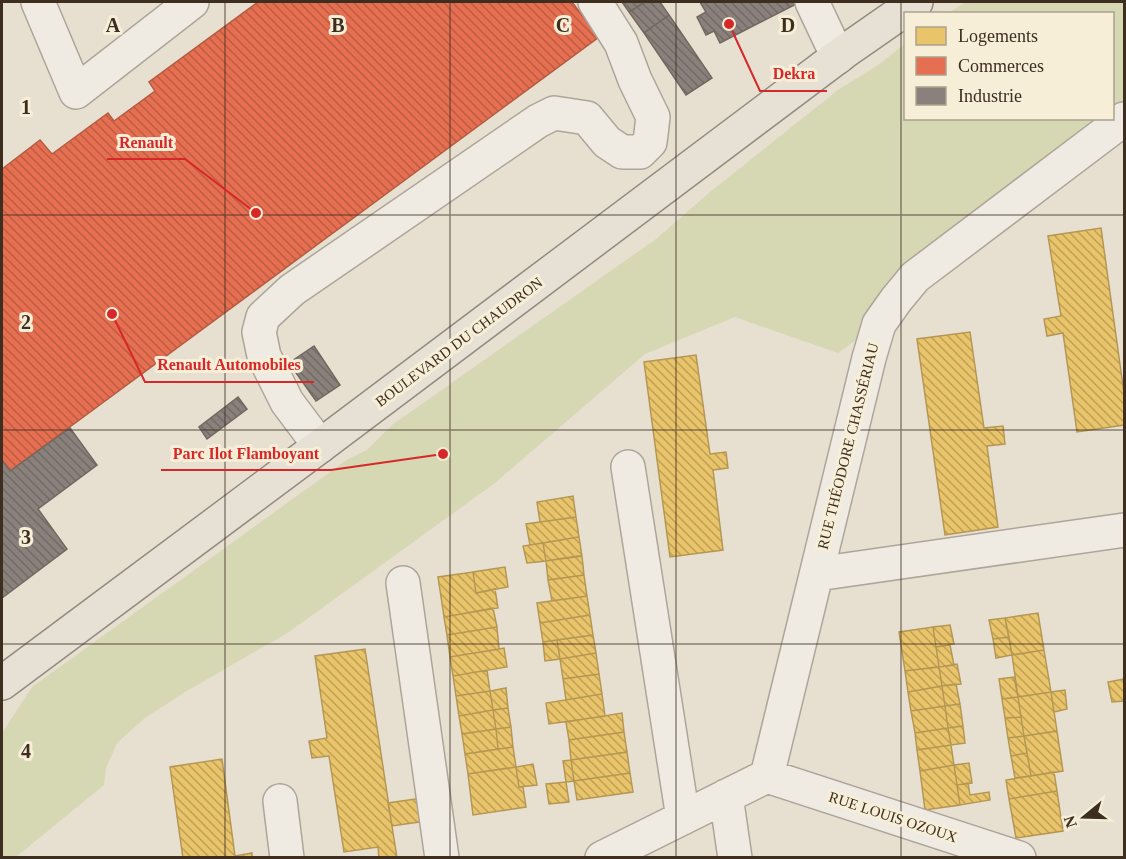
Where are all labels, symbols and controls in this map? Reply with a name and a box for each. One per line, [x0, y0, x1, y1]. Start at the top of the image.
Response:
legend [904, 12, 1114, 120]
text: A [106, 14, 121, 36]
text: B [331, 14, 345, 36]
text: C [556, 14, 570, 36]
text: D [781, 14, 795, 36]
text: Logements [958, 26, 1038, 46]
text: Commerces [958, 56, 1044, 76]
callout: Dekra [760, 57, 827, 91]
text: Dekra [773, 65, 815, 82]
text: Industrie [958, 86, 1022, 106]
text: 1 [21, 96, 31, 118]
callout: Renault [107, 125, 185, 159]
text: Renault [119, 134, 174, 151]
street label: BOULEVARD DU CHAUDRON [372, 274, 546, 410]
text: 2 [21, 311, 31, 333]
street label: RUE THÉODORE CHASSÉRIAU [815, 341, 881, 551]
callout: Renault Automobiles [145, 348, 314, 382]
text: Renault Automobiles [157, 356, 301, 373]
callout: Parc Ilot Flamboyant [161, 436, 331, 470]
text: Parc Ilot Flamboyant [173, 445, 320, 463]
text: 3 [21, 526, 31, 548]
text: 4 [21, 740, 31, 762]
north arrow [1054, 787, 1114, 847]
street label: RUE LOUIS OZOUX [827, 789, 959, 845]
text: N [1060, 813, 1080, 830]

